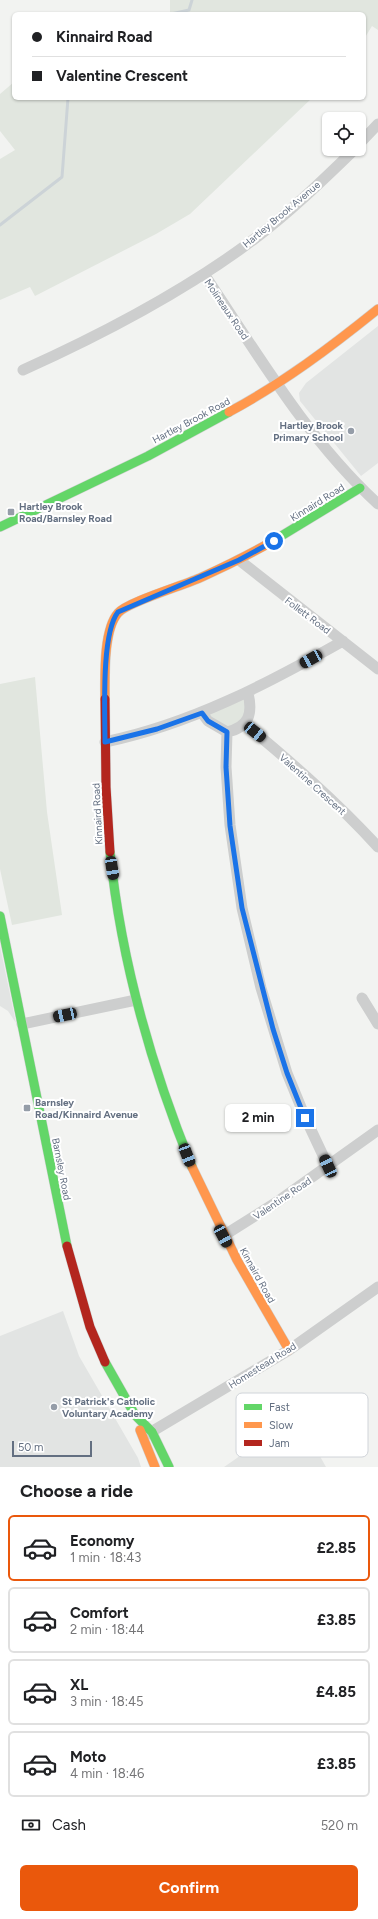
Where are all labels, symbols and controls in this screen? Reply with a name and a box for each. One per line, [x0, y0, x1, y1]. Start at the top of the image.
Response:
text: Kinnaird Road [56, 28, 152, 46]
text: Valentine Crescent [56, 67, 188, 85]
map controls [322, 112, 366, 156]
button: locate [322, 112, 366, 156]
street label: Hartley Brook Avenue [240, 178, 323, 251]
street label: Molineaux Road [201, 276, 252, 342]
street label: Hartley Brook Road [150, 394, 233, 446]
place label: Hartley Brook Primary School [273, 419, 344, 444]
marker: Hartley Brook Primary School [346, 426, 356, 436]
street label: Kinnaird Road [288, 480, 347, 524]
place label: Hartley Brook Road/Barnsley Road [19, 500, 112, 525]
marker: Hartley Brook Road/Barnsley Road [6, 507, 16, 517]
route start [265, 532, 283, 550]
street label: Follett Road [282, 594, 333, 637]
car [298, 648, 324, 670]
car [242, 720, 268, 744]
street label: Valentine Crescent [277, 751, 349, 818]
street label: Kinnaird Road [89, 783, 106, 845]
car [104, 855, 120, 881]
car [52, 1007, 78, 1023]
place label: Barnsley Road/Kinnaird Avenue [35, 1096, 139, 1121]
marker: Barnsley Road/Kinnaird Avenue [22, 1103, 32, 1113]
callout: 2 min [225, 1104, 291, 1132]
route end [296, 1109, 314, 1127]
text: 2 min [242, 1110, 274, 1125]
street label: Barnsley Road [49, 1137, 74, 1201]
car [177, 1142, 197, 1168]
car [317, 1153, 339, 1179]
street label: Valentine Road [251, 1174, 314, 1223]
car [212, 1223, 234, 1249]
street label: Kinnaird Road [237, 1245, 278, 1306]
street label: Homestead Road [226, 1339, 299, 1391]
legend [236, 1393, 368, 1457]
place label: St Patrick's Catholic Voluntary Academy [62, 1395, 156, 1420]
text: Fast [269, 1401, 290, 1414]
marker: St Patrick's Catholic Voluntary Academy [49, 1402, 59, 1412]
text: Slow [269, 1419, 293, 1432]
text: Jam [269, 1437, 290, 1450]
scale bar [12, 1439, 92, 1458]
text: 50 m [18, 1441, 43, 1454]
text: Choose a ride [20, 1480, 133, 1502]
icon: car [22, 1530, 58, 1566]
text: Economy [70, 1532, 135, 1550]
text: £2.85 [317, 1539, 356, 1557]
text: 1 min · 18:43 [70, 1550, 141, 1565]
icon: car [22, 1602, 58, 1638]
text: Comfort [70, 1604, 129, 1622]
text: £3.85 [317, 1611, 356, 1629]
text: 2 min · 18:44 [70, 1622, 144, 1637]
icon: car [22, 1674, 58, 1710]
text: XL [70, 1676, 88, 1694]
text: £4.85 [316, 1683, 356, 1701]
text: 3 min · 18:45 [70, 1694, 144, 1709]
icon: car [22, 1746, 58, 1782]
text: Moto [70, 1748, 106, 1766]
text: £3.85 [317, 1755, 356, 1773]
text: 4 min · 18:46 [70, 1766, 144, 1781]
icon: cash [20, 1814, 42, 1836]
text: Cash [52, 1816, 86, 1834]
text: 520 m [321, 1818, 358, 1833]
button: Confirm [20, 1865, 358, 1911]

